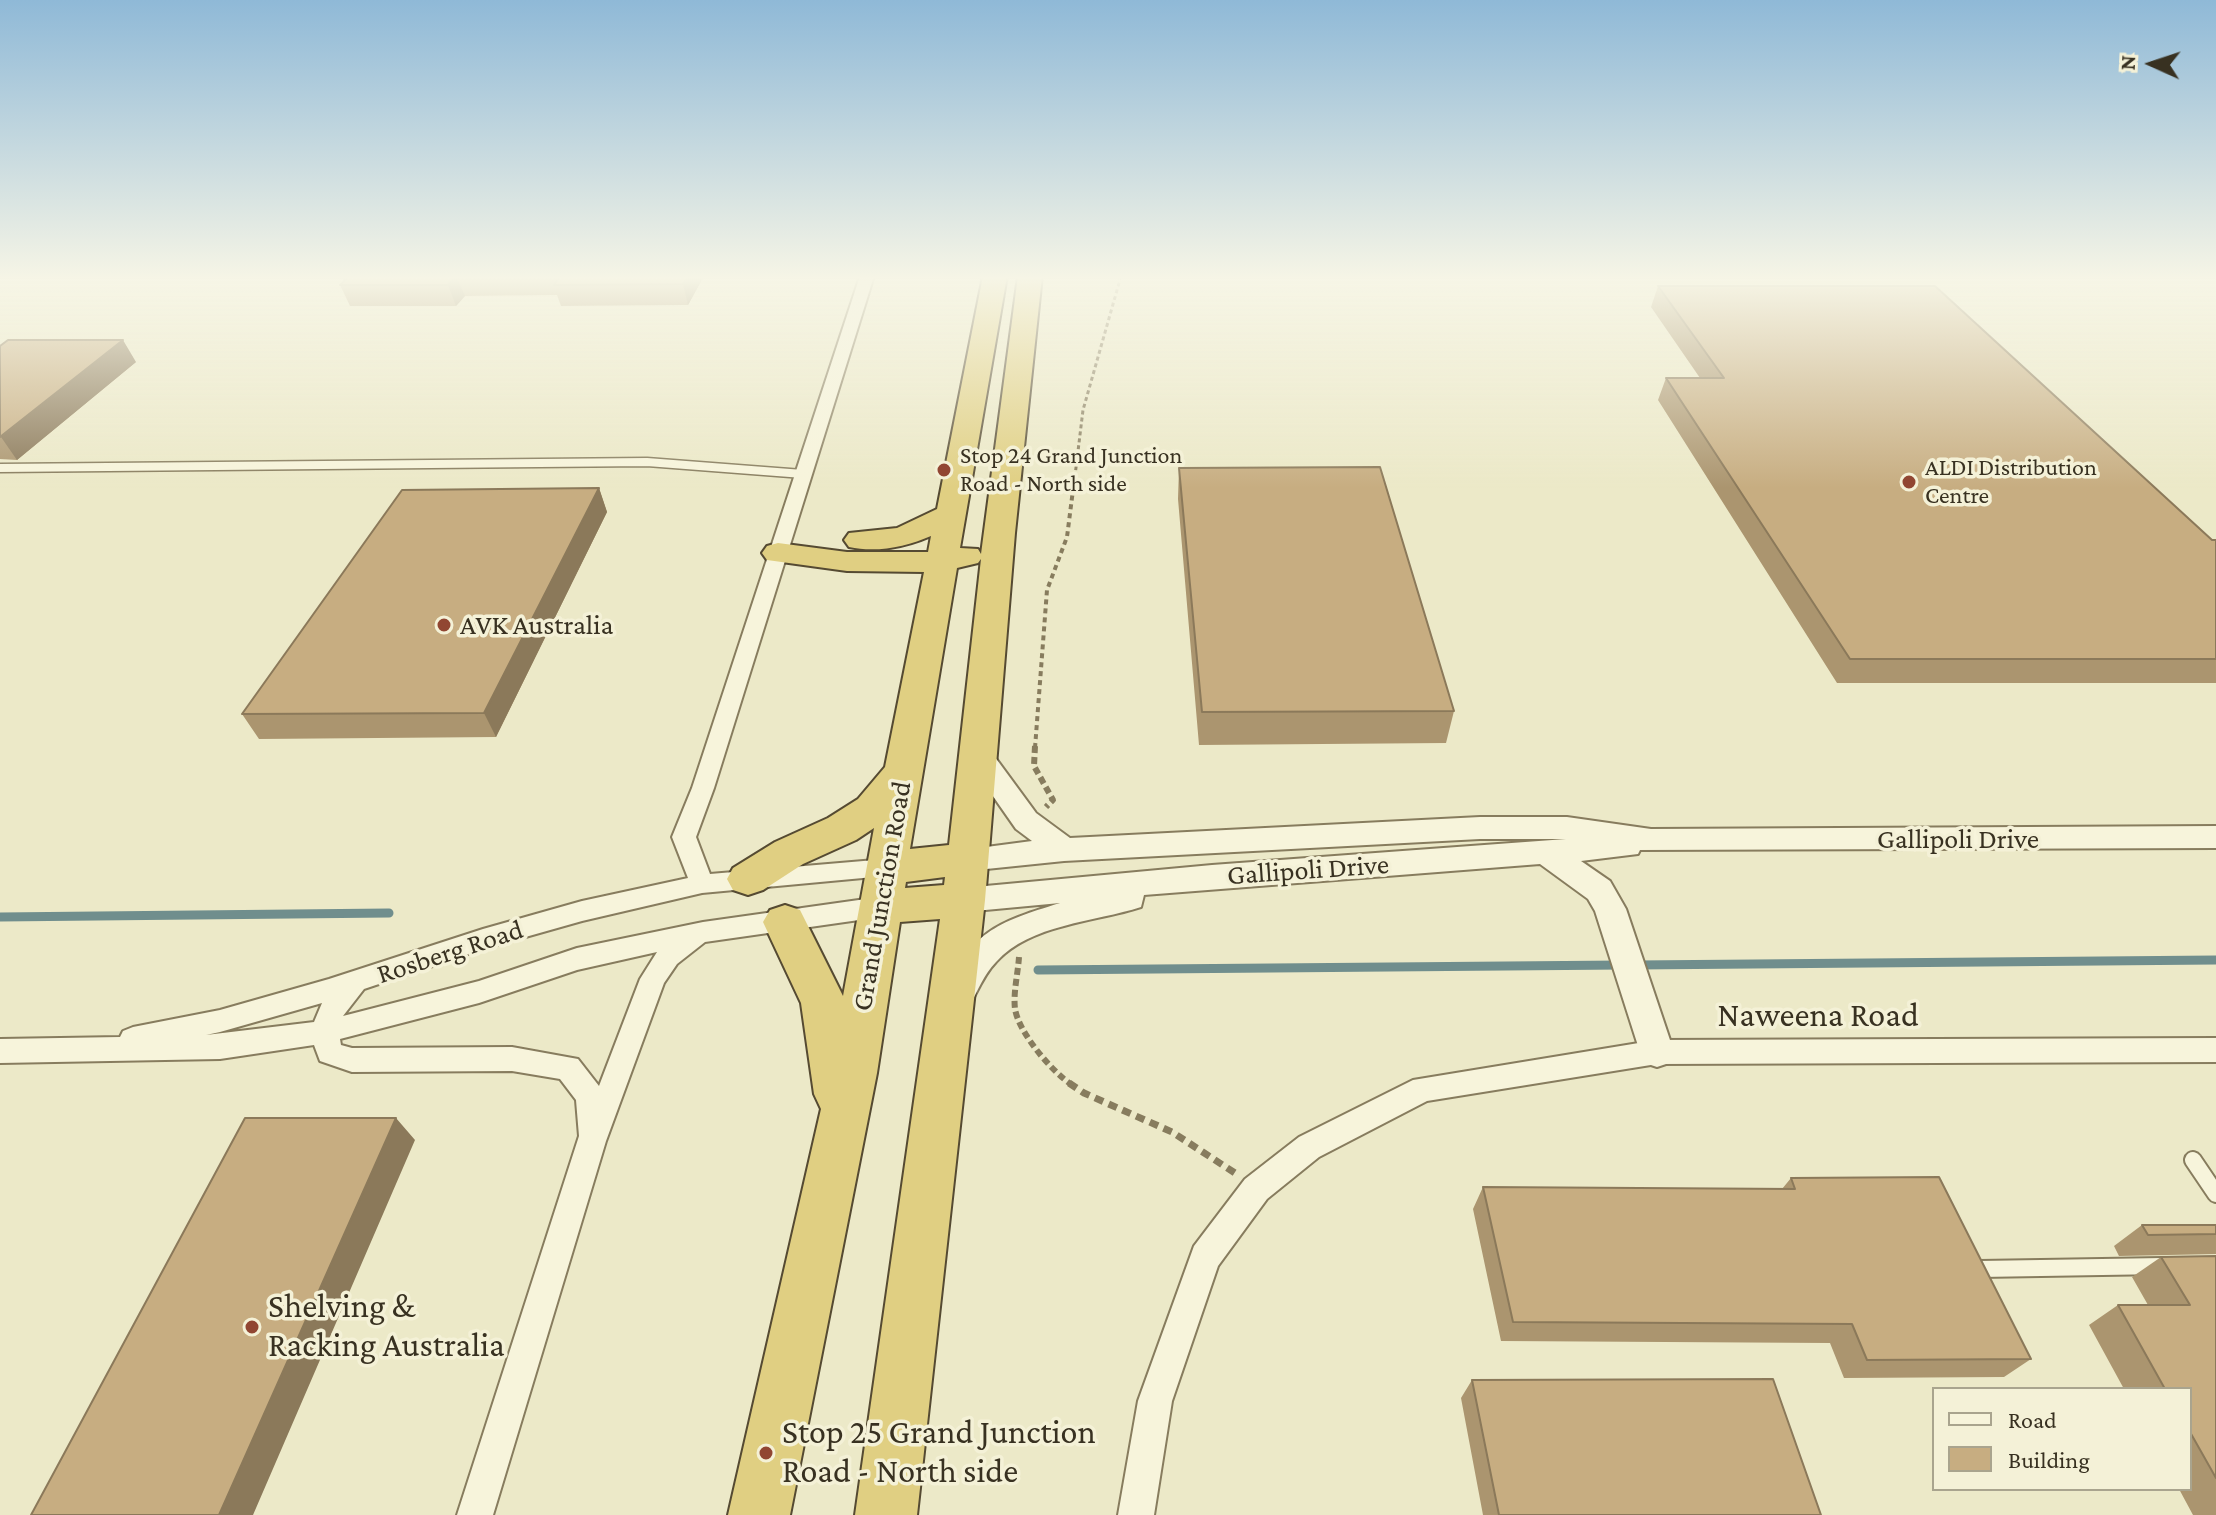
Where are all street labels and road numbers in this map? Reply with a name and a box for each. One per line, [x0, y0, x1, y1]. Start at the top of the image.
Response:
street label: Grand Junction Road [845, 779, 919, 1013]
street label: Gallipoli Drive [1877, 822, 2039, 856]
street label: Gallipoli Drive [1226, 848, 1390, 892]
street label: Rosberg Road [373, 913, 527, 991]
street label: Naweena Road [1717, 996, 1919, 1036]

